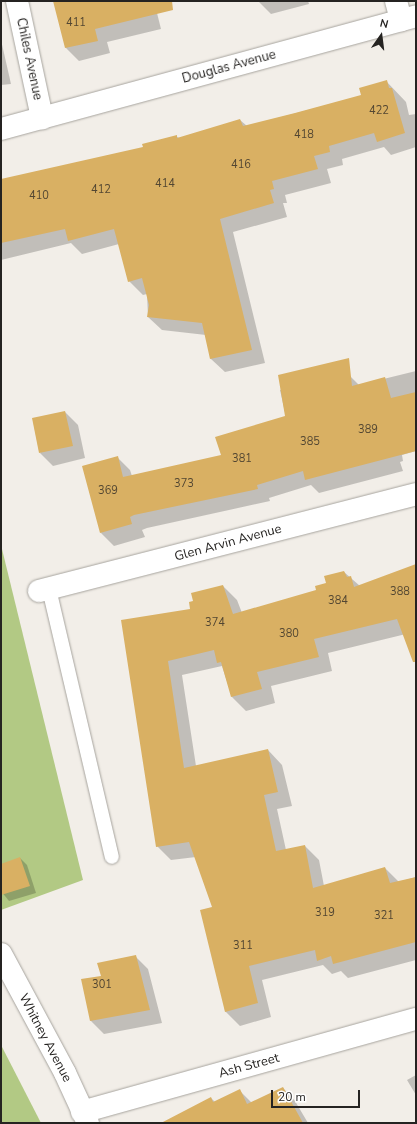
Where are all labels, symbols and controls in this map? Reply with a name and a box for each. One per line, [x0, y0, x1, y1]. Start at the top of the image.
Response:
street label: Chiles Avenue [13, 16, 45, 102]
house number: 411 [66, 16, 86, 30]
north arrow [361, 16, 401, 56]
text: N [378, 16, 390, 32]
street label: Douglas Avenue [180, 47, 278, 87]
house number: 422 [369, 104, 389, 118]
house number: 418 [294, 128, 314, 142]
house number: 416 [231, 158, 251, 172]
house number: 414 [155, 177, 175, 191]
house number: 412 [91, 183, 111, 197]
house number: 410 [29, 189, 49, 203]
house number: 389 [358, 423, 378, 437]
house number: 385 [300, 435, 320, 449]
house number: 381 [232, 452, 252, 466]
house number: 373 [174, 477, 194, 491]
house number: 369 [98, 484, 118, 498]
street label: Glen Arvin Avenue [173, 521, 283, 565]
house number: 388 [390, 585, 410, 599]
house number: 384 [328, 594, 348, 608]
house number: 374 [205, 616, 225, 630]
house number: 380 [279, 627, 299, 641]
house number: 319 [315, 906, 335, 920]
house number: 321 [374, 909, 394, 923]
house number: 311 [233, 939, 253, 953]
house number: 301 [92, 978, 112, 992]
street label: Whitney Avenue [15, 991, 75, 1085]
street label: Ash Street [217, 1050, 281, 1082]
scale bar [273, 1082, 362, 1108]
text: 20 m [278, 1089, 306, 1105]

